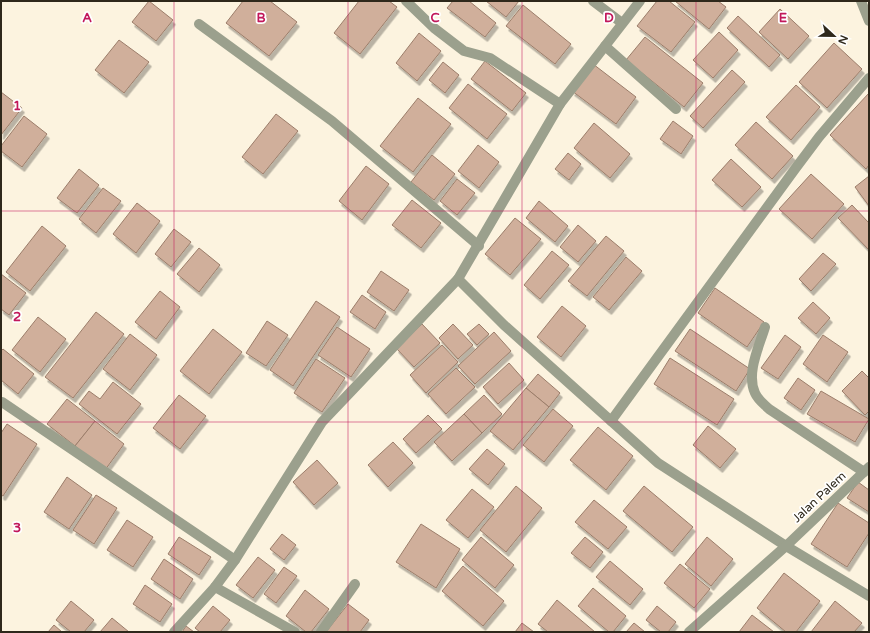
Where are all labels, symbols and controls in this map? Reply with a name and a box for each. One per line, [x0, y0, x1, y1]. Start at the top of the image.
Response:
text: A [82, 10, 92, 26]
text: B [256, 10, 266, 26]
text: C [430, 10, 440, 26]
text: D [604, 10, 614, 26]
text: E [779, 10, 787, 26]
north arrow [814, 16, 854, 56]
text: N [835, 33, 850, 46]
text: 1 [13, 98, 21, 114]
text: 2 [13, 309, 21, 325]
street label: Jalan Palem [789, 469, 849, 525]
text: 3 [13, 520, 21, 536]

